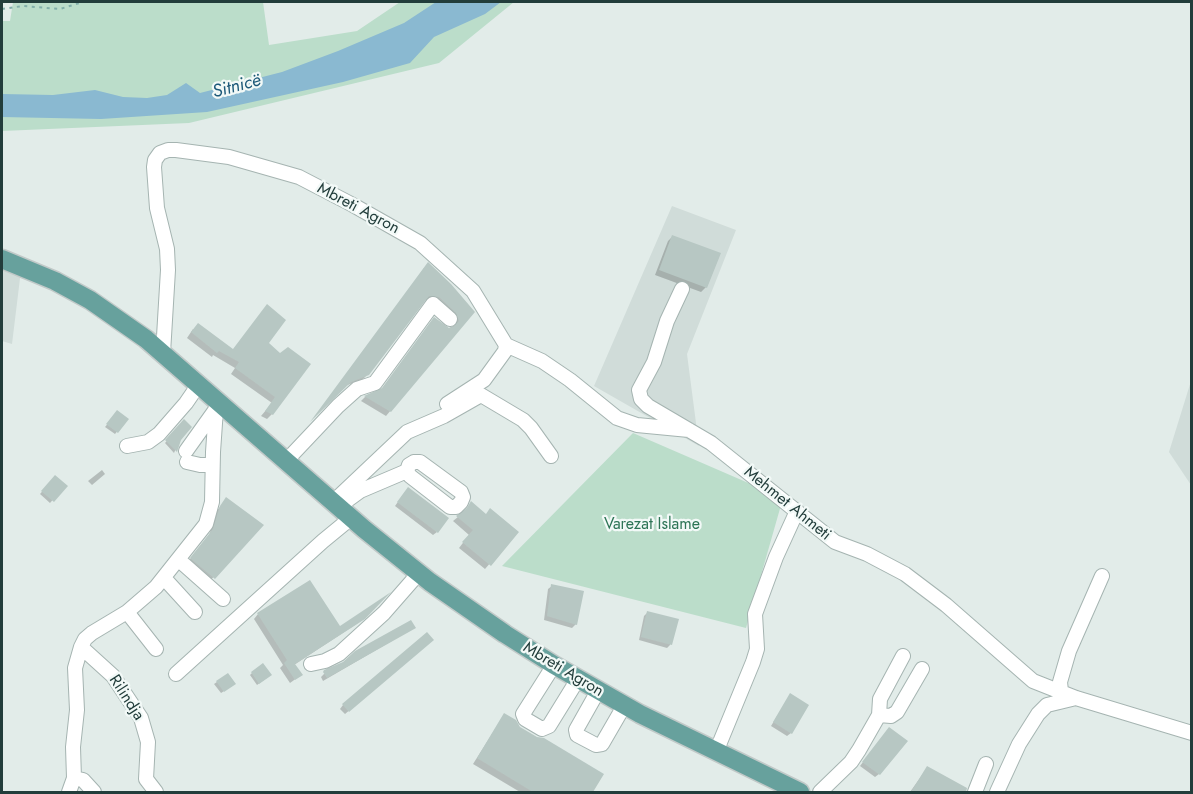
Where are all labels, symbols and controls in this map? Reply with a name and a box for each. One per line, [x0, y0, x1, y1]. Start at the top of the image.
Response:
water label: Sitnicë [210, 70, 264, 104]
street label: Mbreti Agron [314, 179, 402, 239]
street label: Mehmet Ahmeti [740, 463, 834, 545]
park label: Varezat Islame [604, 515, 700, 535]
street label: Mbreti Agron [519, 638, 607, 702]
street label: Rilindja [104, 672, 148, 724]

